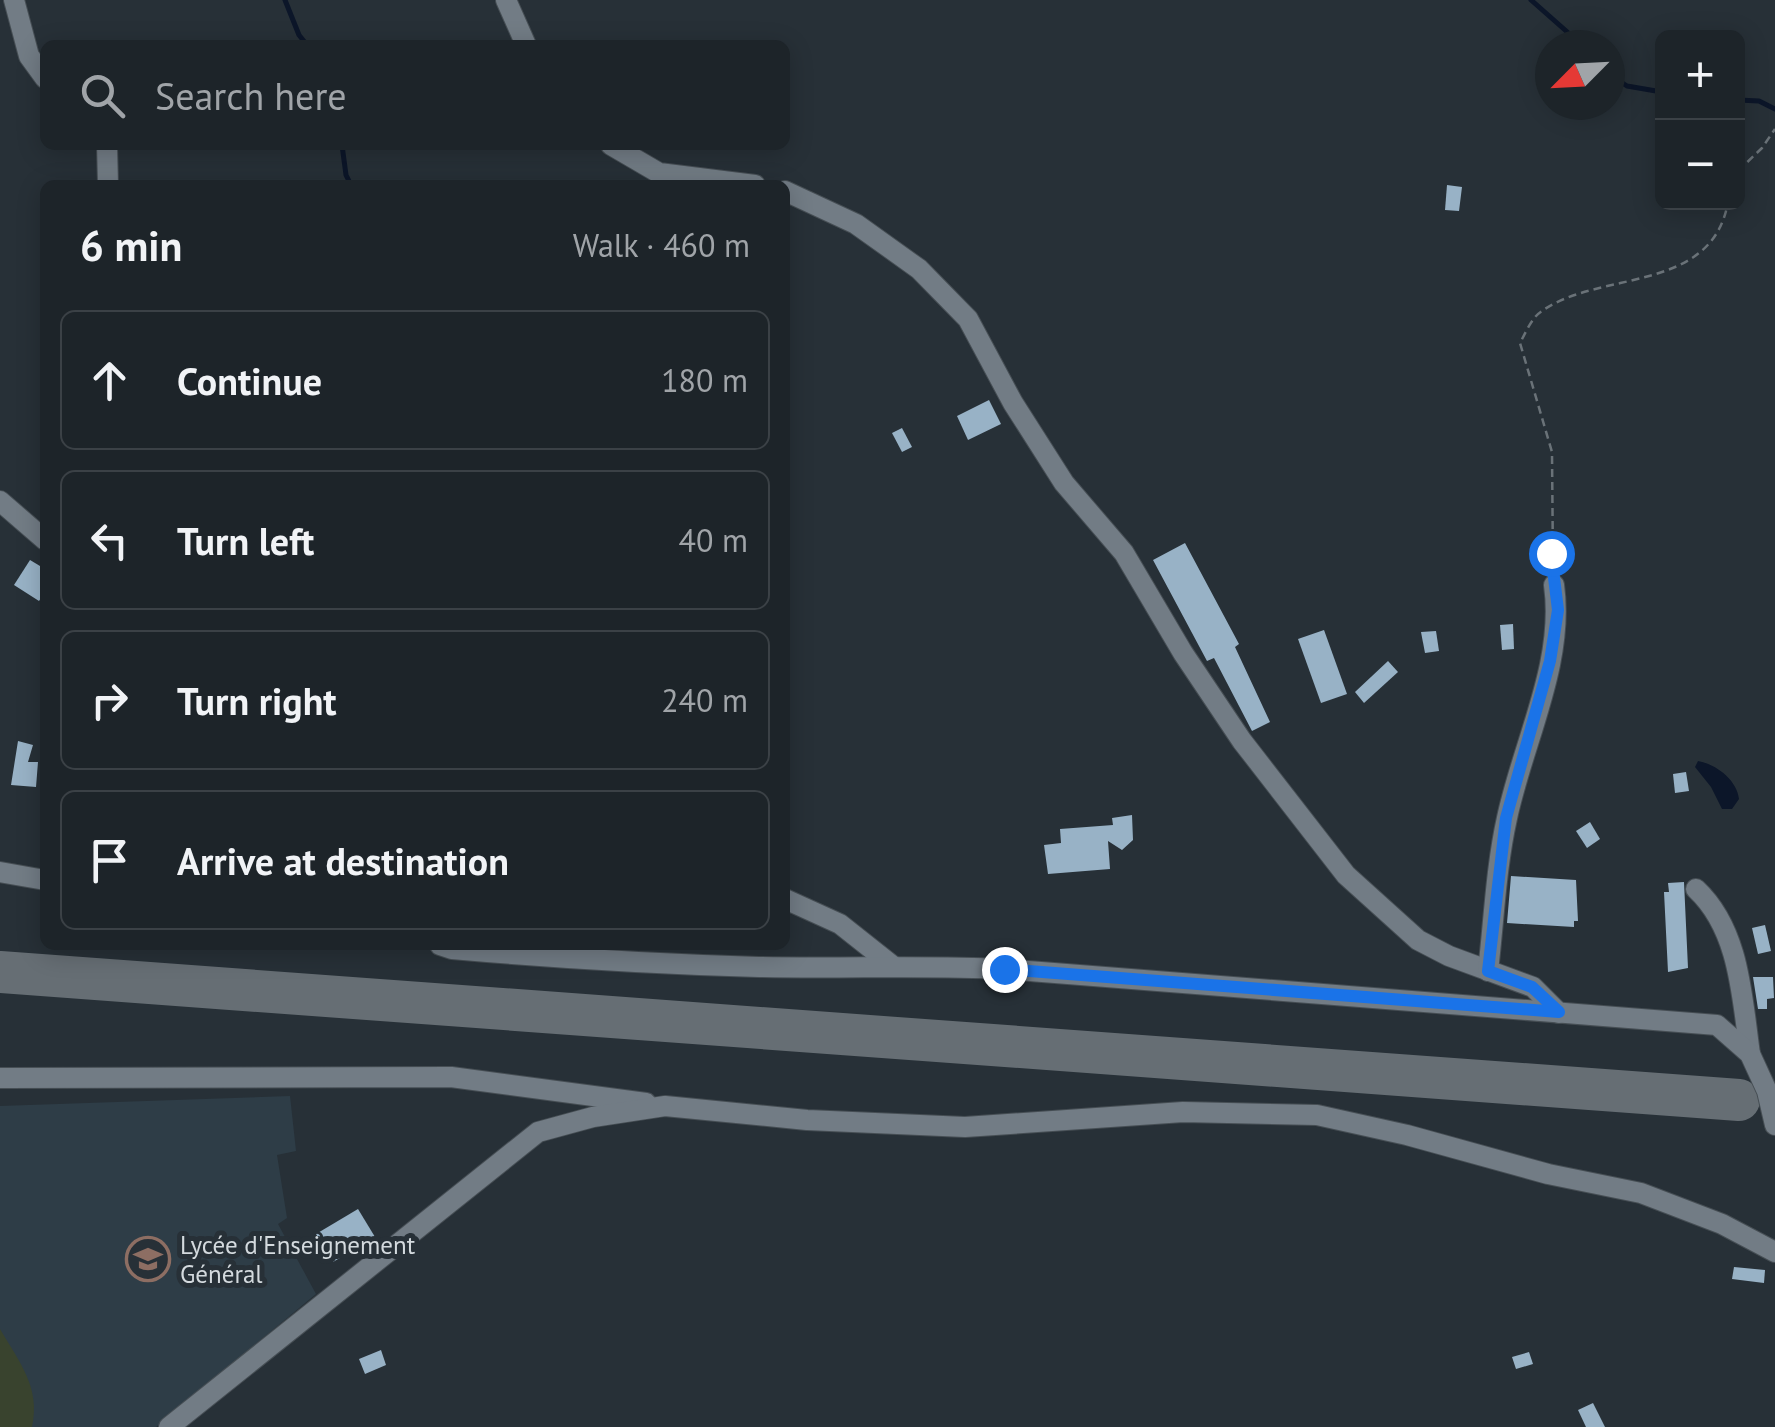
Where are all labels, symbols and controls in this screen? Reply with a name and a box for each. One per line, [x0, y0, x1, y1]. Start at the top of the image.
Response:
north arrow [1535, 30, 1625, 120]
map controls [1655, 30, 1745, 210]
button: + [1655, 30, 1745, 120]
search box [40, 40, 790, 150]
icon: search [75, 68, 130, 123]
text: Search here [155, 71, 347, 120]
button: − [1655, 120, 1745, 210]
text: 6 min [80, 218, 182, 273]
text: Walk · 460 m [573, 224, 750, 266]
icon: ahead [82, 353, 137, 408]
text: Continue [177, 356, 322, 405]
text: 180 m [661, 359, 748, 401]
icon: left [82, 513, 137, 568]
text: Turn left [177, 516, 314, 565]
text: 40 m [679, 519, 748, 561]
route start [1529, 531, 1575, 577]
icon: right [82, 673, 137, 728]
text: Turn right [177, 676, 337, 725]
text: 240 m [661, 679, 748, 721]
icon: arrive [82, 833, 137, 888]
text: Arrive at destination [177, 836, 509, 885]
route end [982, 947, 1028, 993]
place label: Lycée d'Enseignement Général [180, 1229, 416, 1290]
school or university icon: Lycée d'Enseignement Général [125, 1236, 171, 1282]

